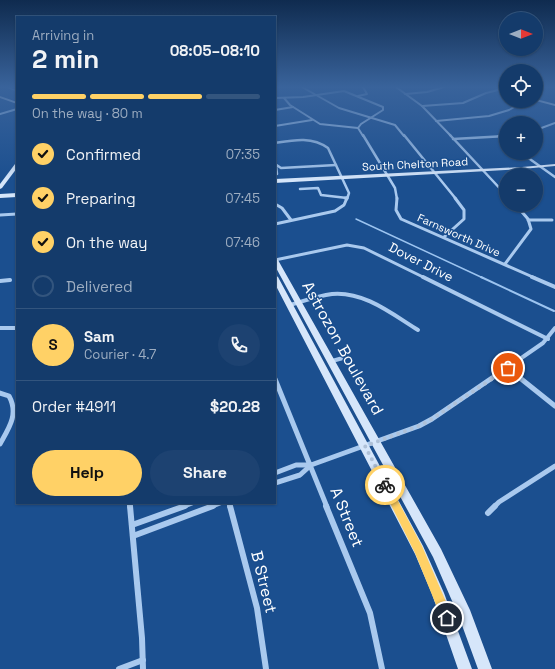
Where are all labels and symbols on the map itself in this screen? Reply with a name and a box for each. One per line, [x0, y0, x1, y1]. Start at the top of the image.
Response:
north arrow [499, 12, 543, 56]
street label: South Chelton Road [362, 154, 468, 174]
street label: Farnsworth Drive [415, 210, 503, 260]
street label: Dover Drive [386, 238, 456, 286]
street label: Astrozon Boulevard [297, 277, 389, 419]
pin [491, 351, 525, 385]
courier [365, 465, 405, 505]
street label: A Street [325, 484, 369, 550]
street label: B Street [246, 549, 282, 615]
pin [430, 601, 464, 635]

